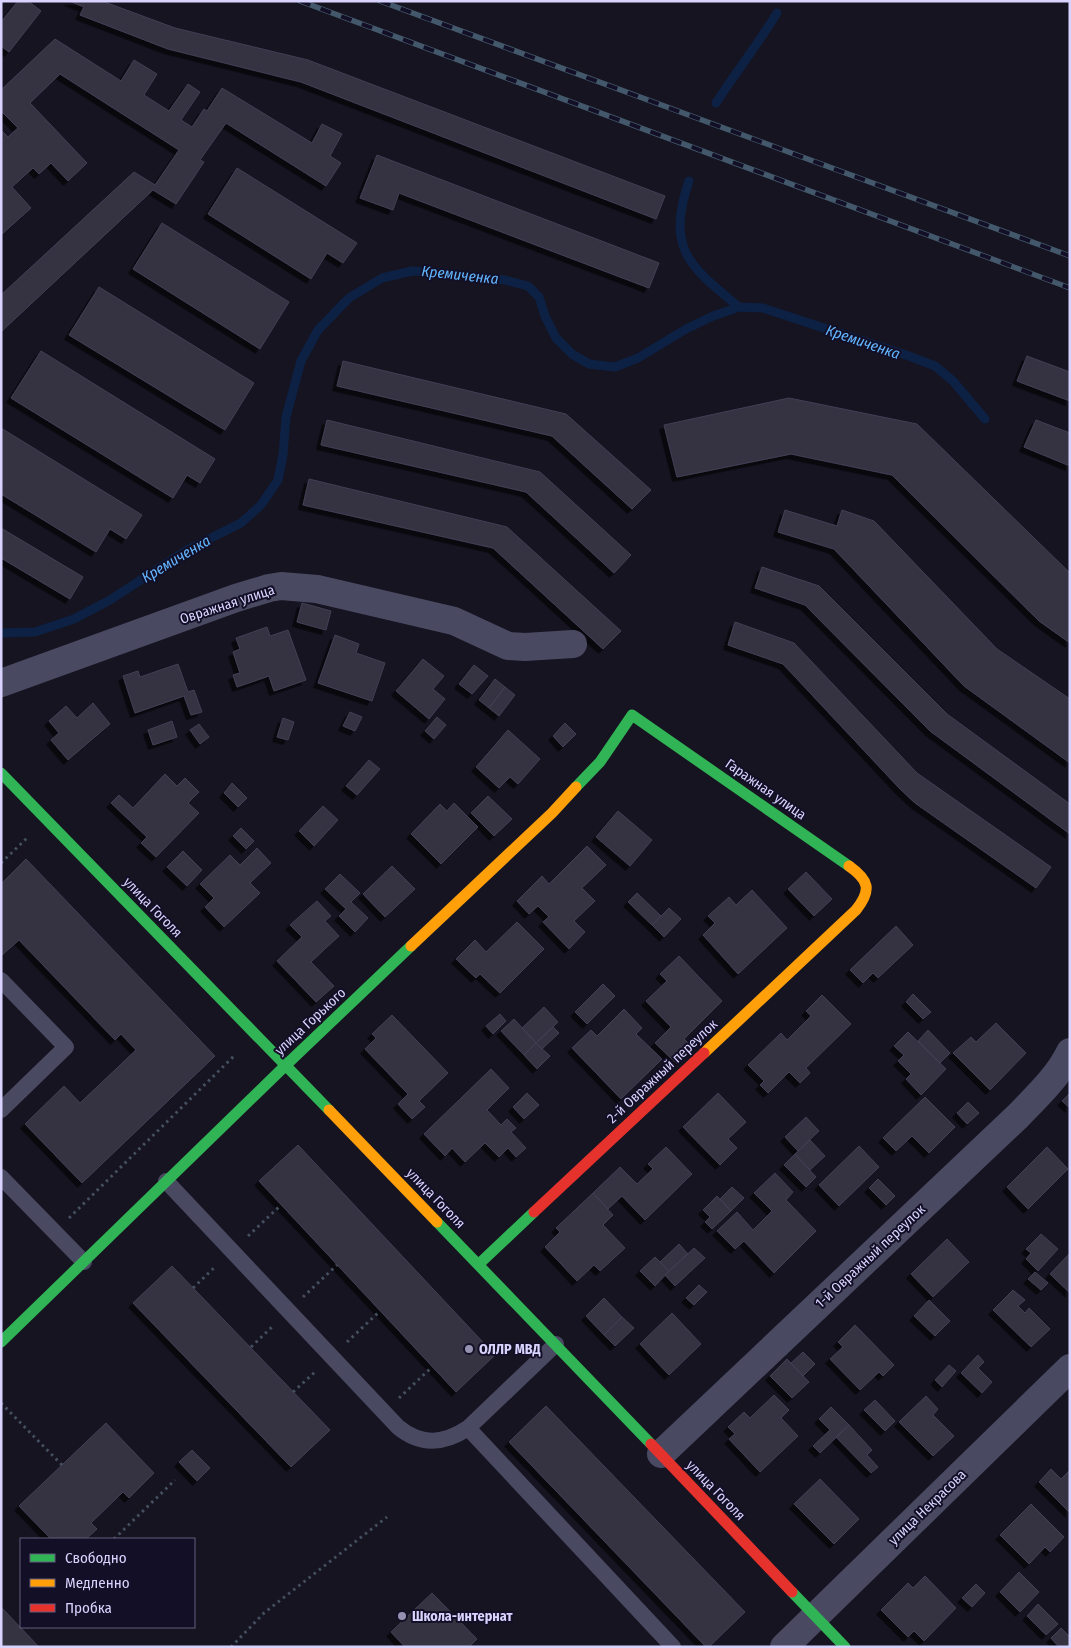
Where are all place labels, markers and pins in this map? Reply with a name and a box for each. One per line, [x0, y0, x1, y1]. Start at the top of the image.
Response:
place label: ОЛЛР МВД [479, 1341, 541, 1358]
marker: ОЛЛР МВД [463, 1343, 475, 1355]
place label: Школа-интернат [412, 1608, 513, 1625]
marker: Школа-интернат [396, 1610, 408, 1622]

